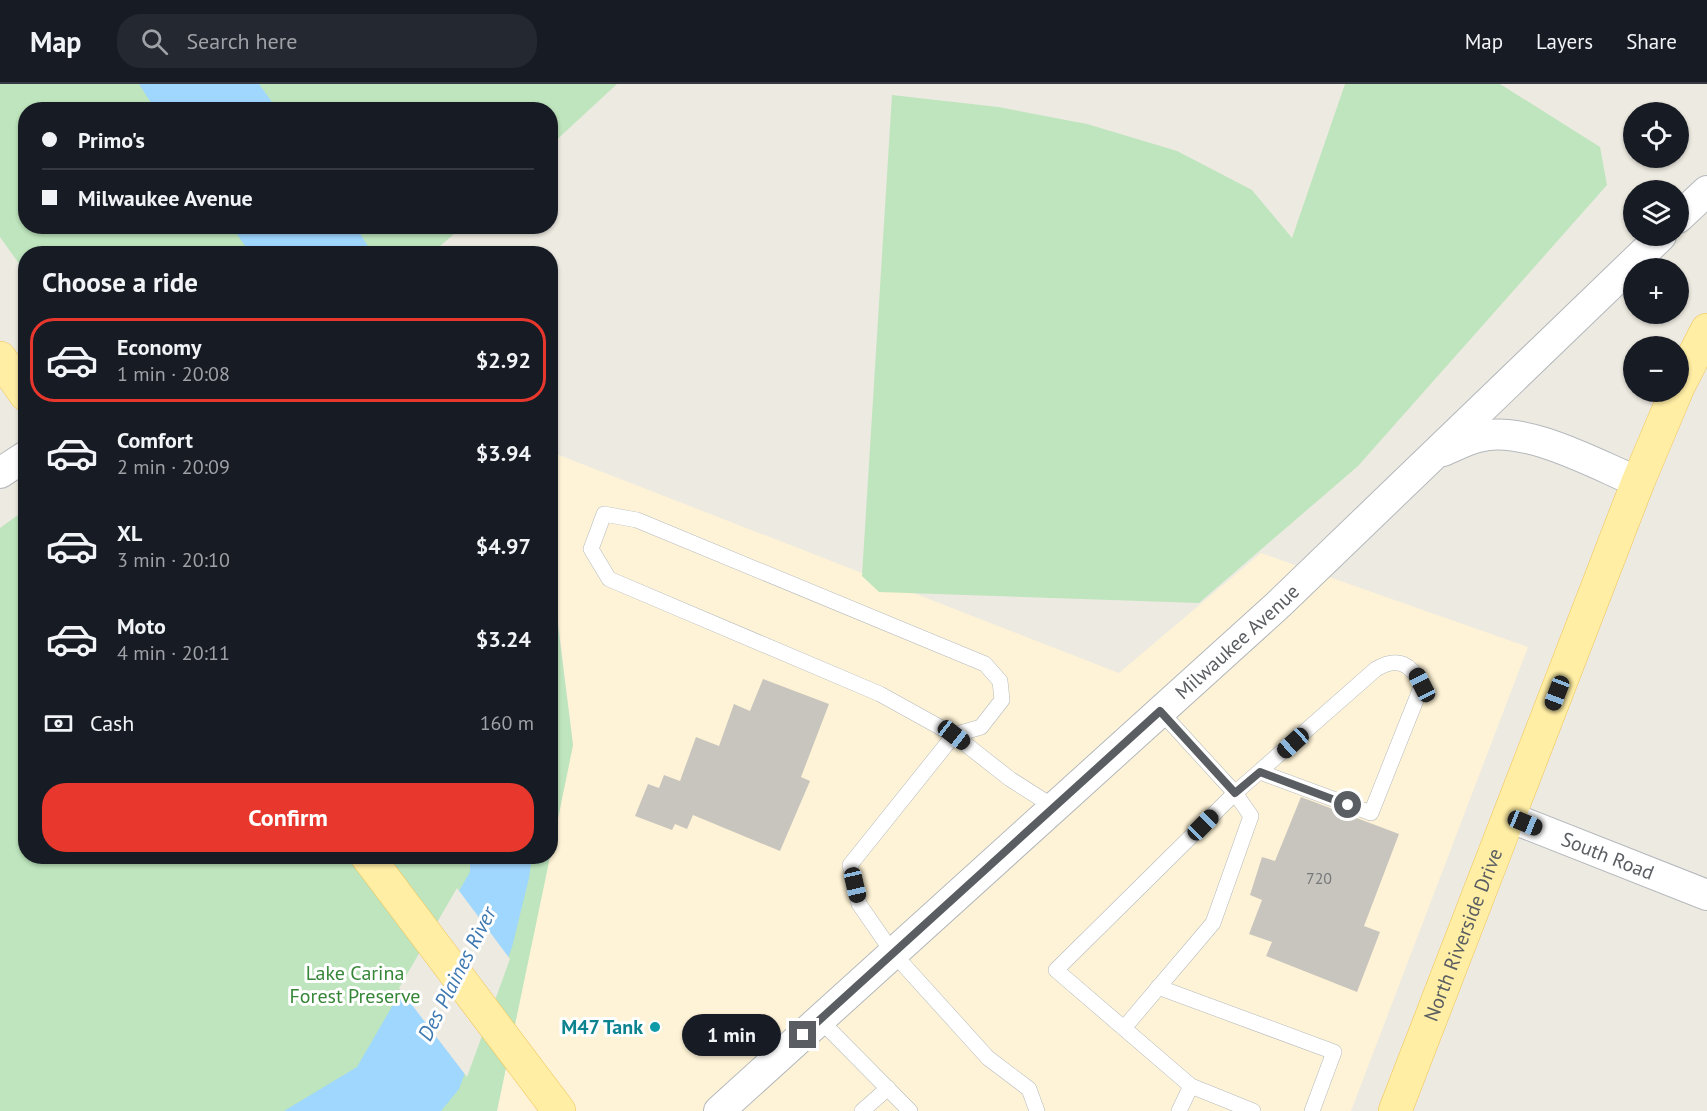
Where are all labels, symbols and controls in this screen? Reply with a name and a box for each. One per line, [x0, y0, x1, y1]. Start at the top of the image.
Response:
search box [117, 14, 537, 68]
text: Map [30, 23, 81, 60]
icon: search [138, 25, 171, 58]
text: Search here [186, 27, 297, 55]
text: Map [1465, 28, 1503, 55]
text: Layers [1536, 28, 1593, 55]
text: Share [1626, 28, 1677, 55]
map controls [1623, 102, 1689, 402]
button: locate [1623, 102, 1689, 168]
text: Primo's [78, 126, 145, 154]
button: layers [1623, 180, 1689, 246]
text: Milwaukee Avenue [78, 184, 253, 212]
button: + [1623, 258, 1689, 324]
text: Choose a ride [42, 265, 198, 299]
icon: car [45, 333, 99, 387]
text: Economy [117, 333, 201, 361]
button: − [1623, 336, 1689, 402]
text: $2.92 [476, 346, 531, 374]
text: 1 min · 20:08 [117, 361, 230, 387]
icon: car [45, 426, 99, 480]
text: Comfort [117, 426, 193, 454]
text: $3.94 [476, 439, 531, 467]
text: 2 min · 20:09 [117, 454, 230, 480]
icon: car [45, 519, 99, 573]
text: XL [117, 519, 142, 547]
text: $4.97 [476, 532, 531, 560]
text: 3 min · 20:10 [117, 547, 230, 573]
street label: Milwaukee Avenue [1169, 579, 1305, 705]
icon: car [45, 612, 99, 666]
text: Moto [117, 612, 166, 640]
text: $3.24 [476, 625, 531, 653]
text: 4 min · 20:11 [117, 640, 230, 666]
car [1406, 665, 1438, 705]
car [1542, 673, 1572, 713]
icon: cash [42, 707, 75, 740]
text: Cash [90, 709, 134, 737]
text: 160 m [480, 710, 534, 736]
car [934, 717, 974, 753]
car [1274, 724, 1312, 762]
button: Confirm [42, 783, 534, 852]
route start [1334, 791, 1361, 818]
car [1184, 806, 1222, 844]
car [1505, 808, 1545, 838]
street label: South Road [1557, 826, 1658, 886]
street label: North Riverside Drive [1418, 845, 1508, 1025]
car [842, 865, 868, 905]
house number: 720 [1306, 868, 1332, 888]
water label: Des Plaines River [411, 900, 503, 1045]
park label: Lake Carina Forest Preserve [290, 960, 420, 1009]
place label: M47 Tank [561, 1014, 643, 1040]
callout: 1 min [683, 1014, 782, 1056]
marker: M47 Tank [648, 1020, 662, 1034]
route end [789, 1021, 816, 1048]
text: 1 min [707, 1022, 756, 1048]

